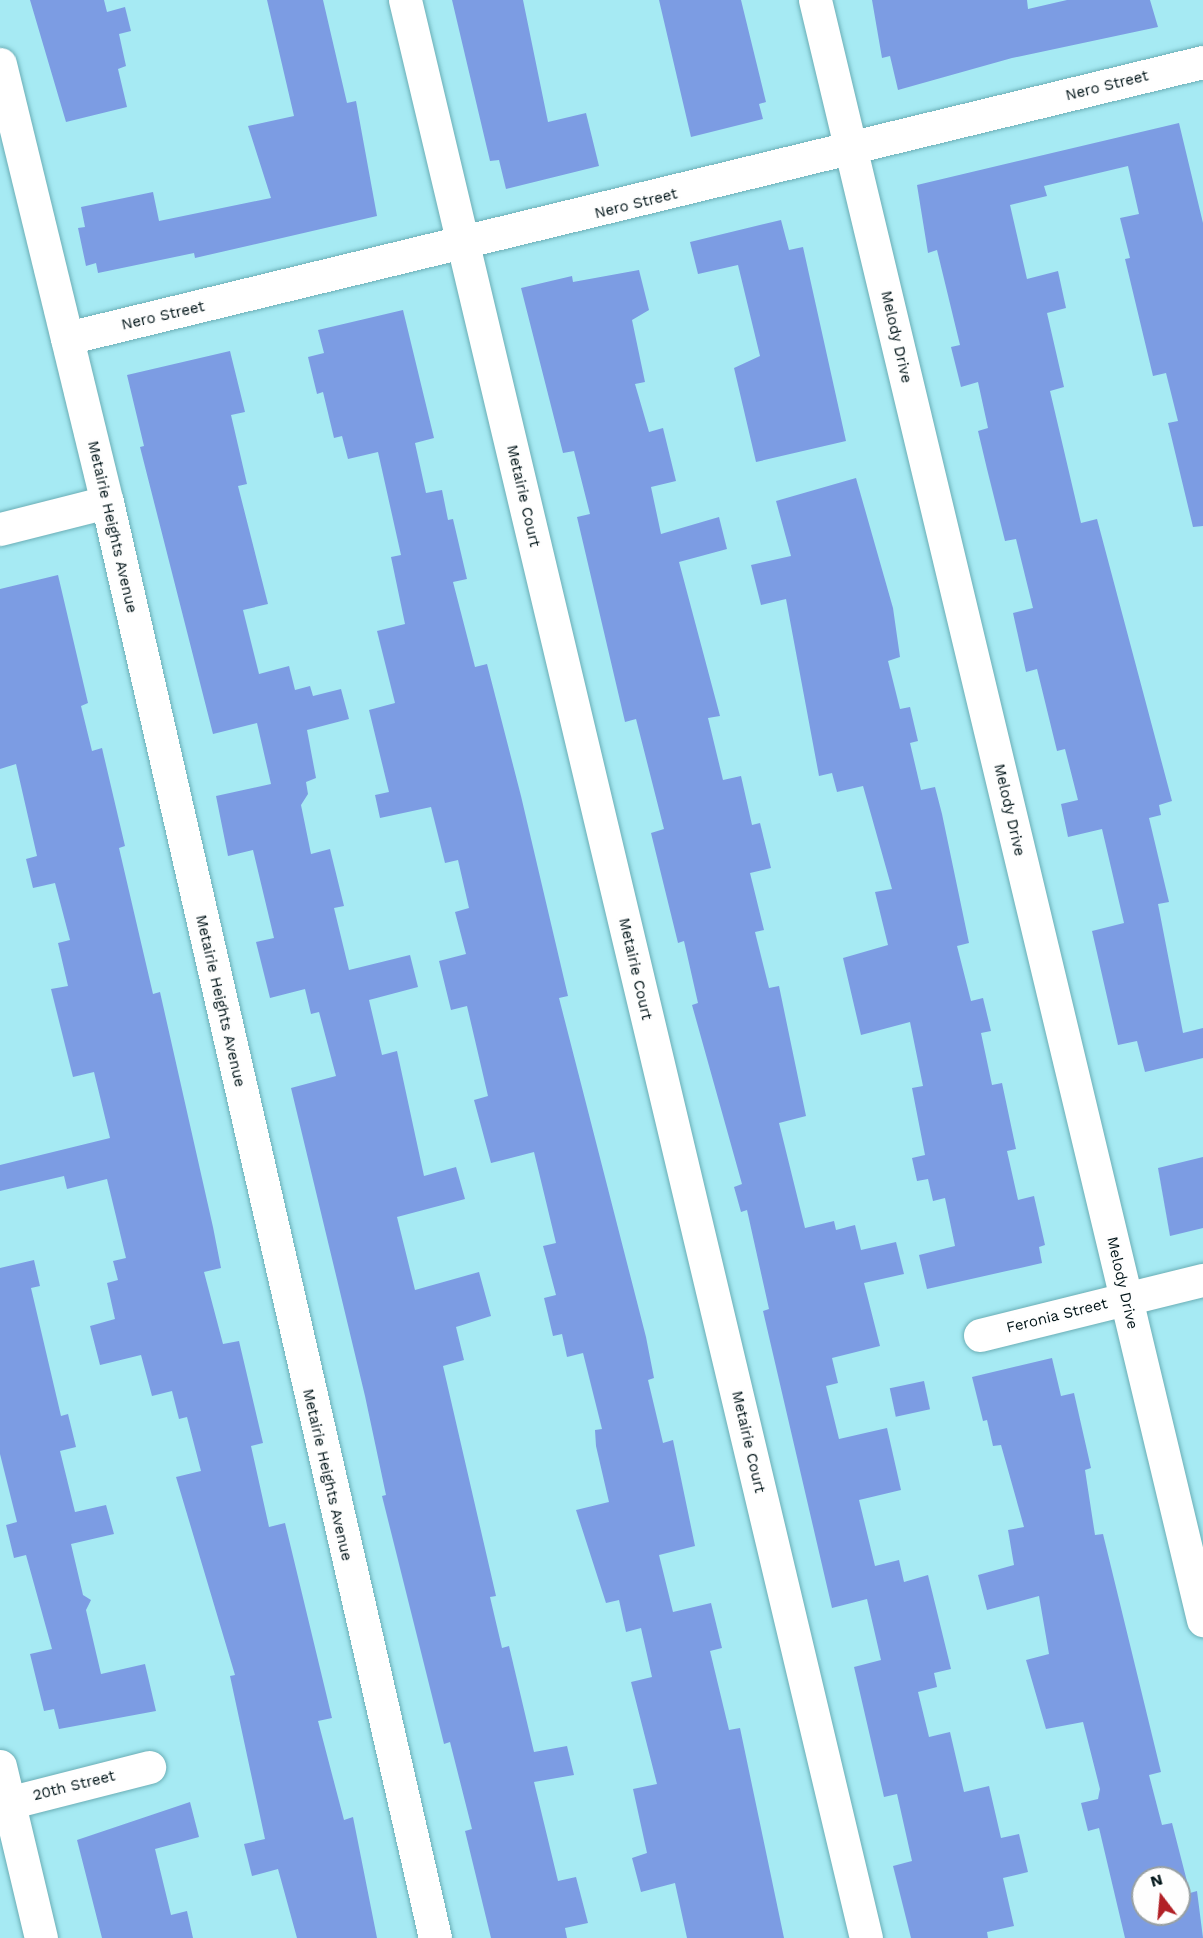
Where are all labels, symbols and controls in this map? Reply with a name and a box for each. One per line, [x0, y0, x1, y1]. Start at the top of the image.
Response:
street label: Nero Street [1064, 67, 1150, 105]
street label: Nero Street [593, 185, 679, 223]
street label: Melody Drive [877, 289, 915, 385]
street label: Nero Street [120, 298, 206, 334]
street label: Metairie Heights Avenue [83, 439, 141, 615]
street label: Metairie Court [503, 443, 543, 549]
street label: Melody Drive [990, 762, 1028, 858]
street label: Metairie Heights Avenue [191, 913, 249, 1089]
street label: Metairie Court [615, 916, 655, 1022]
street label: Melody Drive [1103, 1235, 1141, 1331]
street label: Feronia Street [1004, 1295, 1110, 1337]
street label: Metairie Heights Avenue [298, 1387, 356, 1563]
street label: Metairie Court [728, 1389, 768, 1495]
street label: 20th Street [31, 1767, 117, 1805]
north arrow [1131, 1866, 1191, 1926]
text: N [1148, 1869, 1165, 1891]

